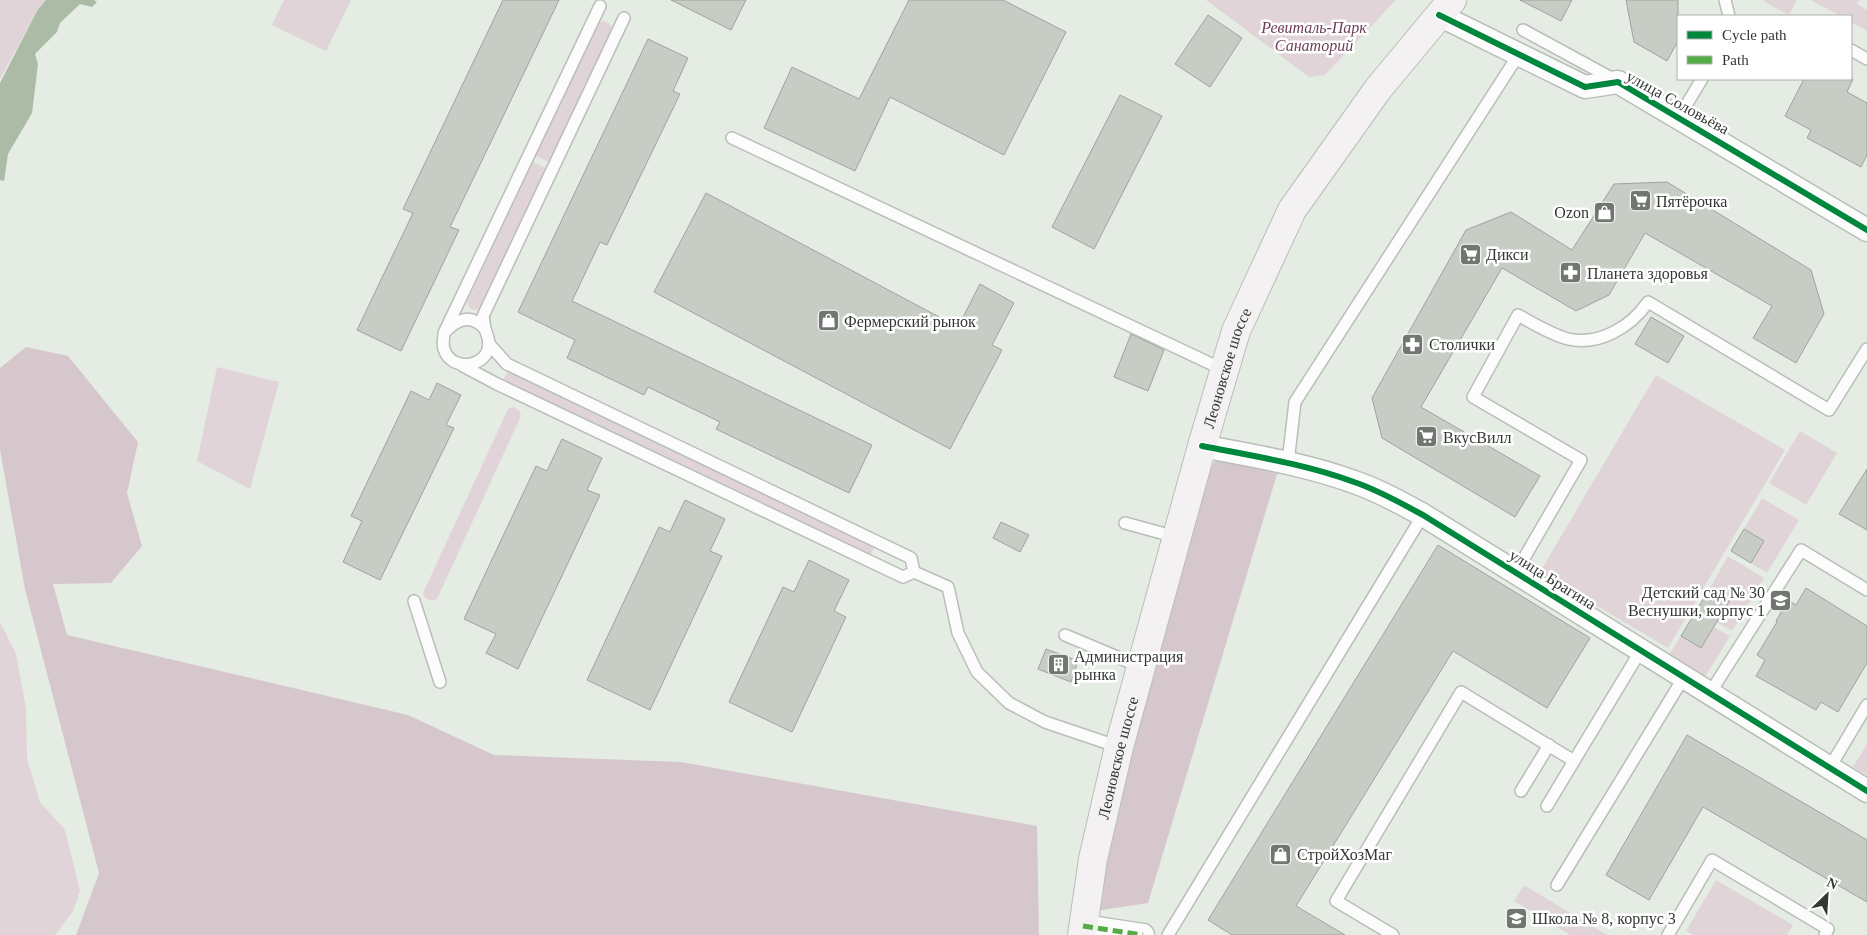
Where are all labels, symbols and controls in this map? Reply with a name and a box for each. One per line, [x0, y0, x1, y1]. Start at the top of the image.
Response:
legend [1677, 15, 1852, 80]
park label: Ревиталь-Парк Санаторий [1260, 19, 1367, 55]
text: Cycle path [1722, 27, 1787, 43]
text: Path [1722, 52, 1749, 68]
street label: улица Соловьёва [1623, 67, 1732, 138]
supermarket icon: Пятёрочка [1628, 189, 1652, 213]
place label: Пятёрочка [1656, 193, 1727, 211]
shop icon: Ozon [1593, 200, 1617, 224]
place label: Ozon [1554, 204, 1589, 221]
supermarket icon: Дикси [1458, 242, 1482, 266]
place label: Дикси [1486, 246, 1529, 264]
pharmacy icon: Планета здоровья [1559, 261, 1583, 285]
place label: Планета здоровья [1587, 265, 1709, 283]
street label: Леоновское шоссе [1200, 305, 1255, 430]
shop icon: Фермерский рынок [816, 309, 840, 333]
place label: Фермерский рынок [844, 313, 976, 331]
pharmacy icon: Столички [1401, 332, 1425, 356]
place label: Столички [1429, 336, 1495, 353]
supermarket icon: ВкусВилл [1415, 425, 1439, 449]
place label: ВкусВилл [1443, 429, 1512, 447]
street label: улица Брагина [1506, 546, 1599, 614]
place label: Детский сад № 30 Веснушки, корпус 1 [1628, 584, 1765, 620]
school or university icon: Детский сад № 30 Веснушки, корпус 1 [1769, 589, 1793, 613]
place label: Администрация рынка [1074, 648, 1184, 684]
building icon: Администрация рынка [1046, 653, 1070, 677]
street label: Леоновское шоссе [1095, 695, 1141, 821]
shop icon: СтройХозМаг [1269, 842, 1293, 866]
place label: СтройХозМаг [1297, 846, 1392, 864]
north arrow [1802, 870, 1852, 920]
text: N [1825, 875, 1840, 893]
school or university icon: Школа № 8, корпус 3 [1504, 906, 1528, 930]
place label: Школа № 8, корпус 3 [1532, 910, 1676, 928]

